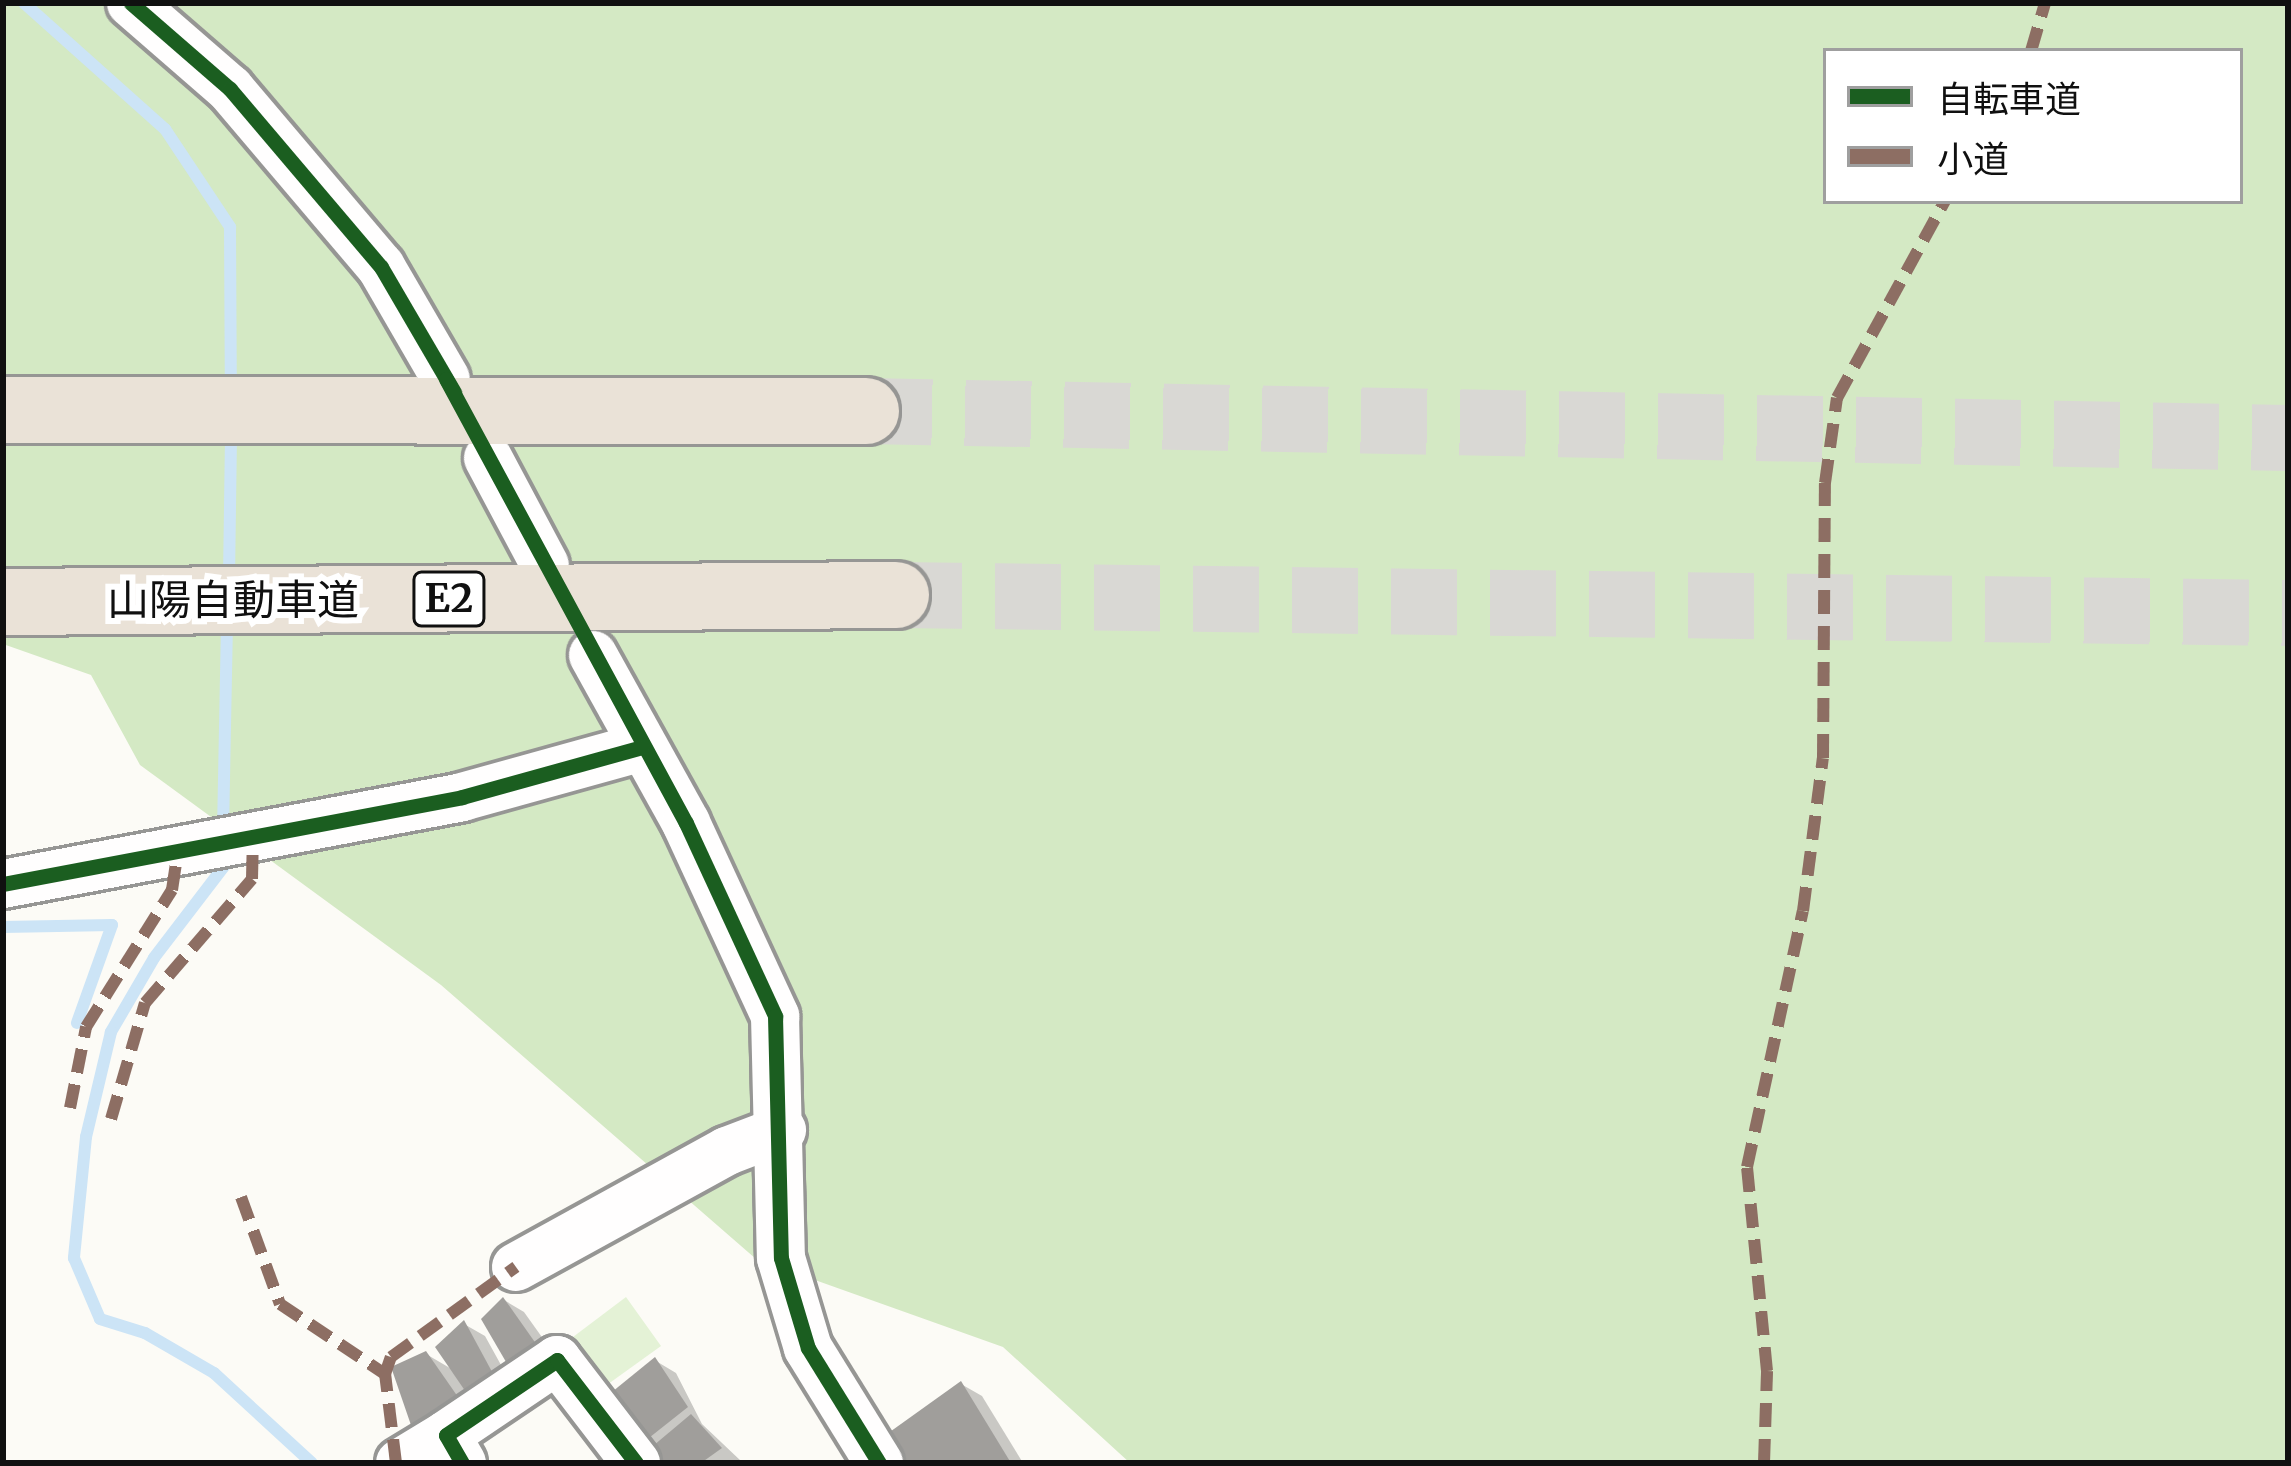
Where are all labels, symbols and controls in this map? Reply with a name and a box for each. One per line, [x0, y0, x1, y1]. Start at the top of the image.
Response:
legend [1823, 48, 2243, 204]
text: 自転車道 [1937, 77, 2081, 122]
text: 小道 [1937, 137, 2009, 182]
road number: E2 [410, 566, 488, 632]
street label: 山陽自動車道 [107, 575, 359, 625]

